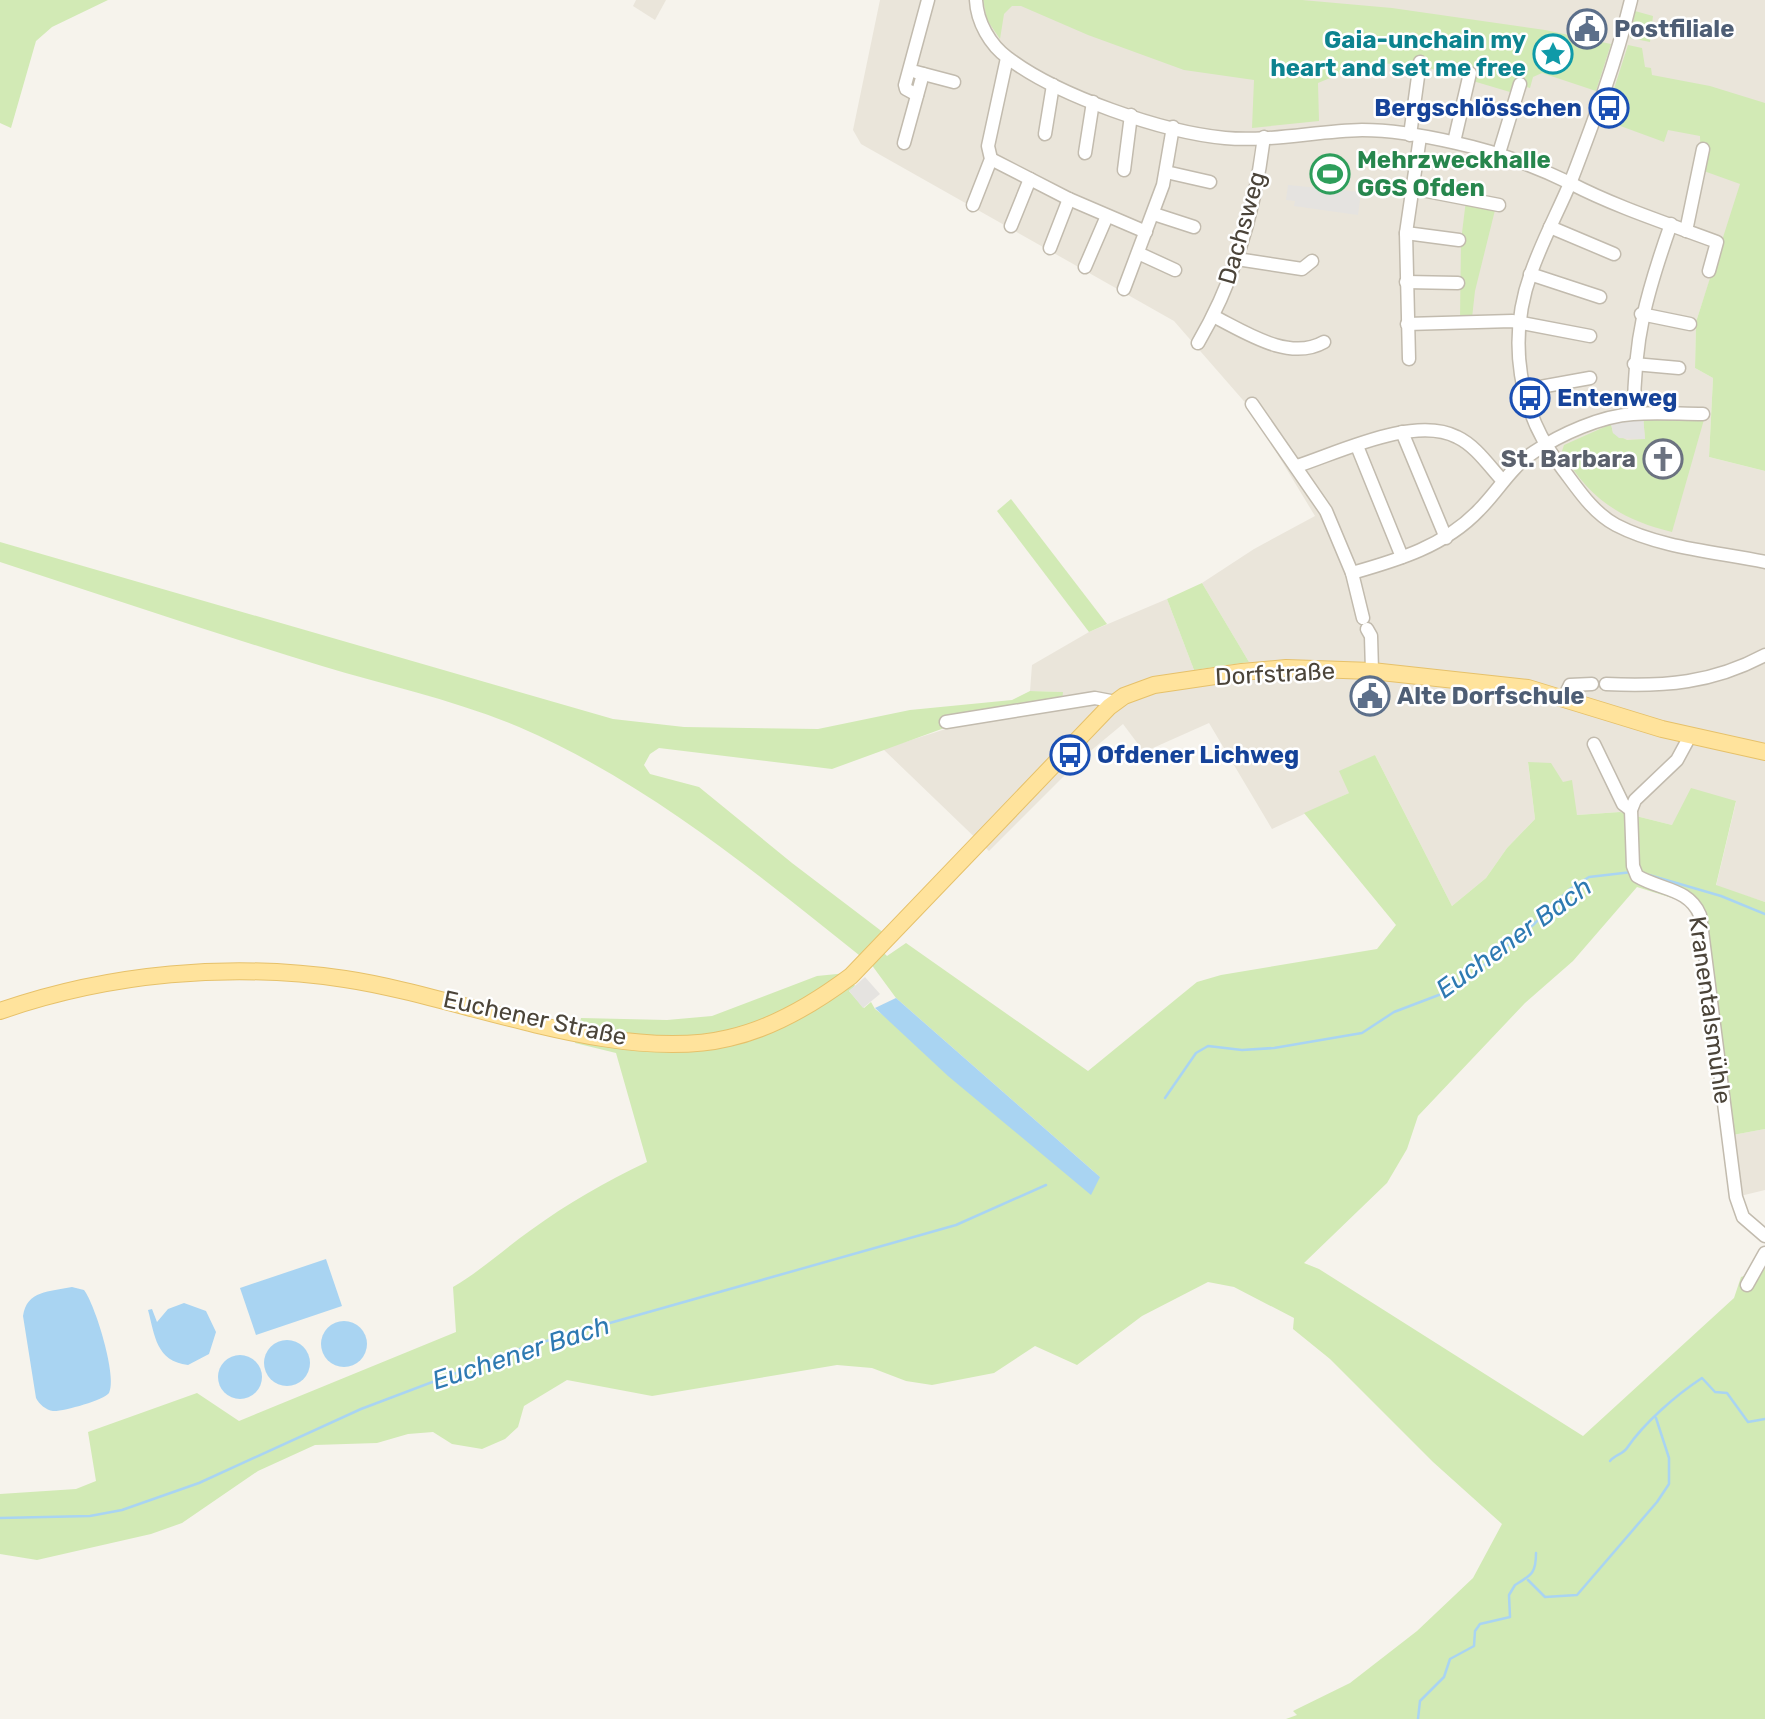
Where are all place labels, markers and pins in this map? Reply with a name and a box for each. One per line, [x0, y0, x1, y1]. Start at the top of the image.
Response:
public building icon: Postfiliale [1566, 8, 1608, 50]
place label: Postfiliale [1614, 15, 1734, 43]
place label: Gaia-unchain my heart and set me free [1270, 26, 1526, 82]
place icon: Gaia-unchain my heart and set me free [1532, 33, 1574, 75]
bus stop icon: Bergschlösschen [1588, 87, 1630, 129]
place label: Bergschlösschen [1374, 94, 1582, 122]
place label: Mehrzweckhalle GGS Ofden [1357, 146, 1551, 202]
sports icon: Mehrzweckhalle GGS Ofden [1309, 153, 1351, 195]
bus stop icon: Entenweg [1509, 377, 1551, 419]
place label: Entenweg [1557, 384, 1678, 412]
church icon: St. Barbara [1642, 438, 1684, 480]
place label: St. Barbara [1501, 445, 1636, 473]
public building icon: Alte Dorfschule [1349, 675, 1391, 717]
place label: Alte Dorfschule [1397, 682, 1585, 710]
bus stop icon: Ofdener Lichweg [1049, 734, 1091, 776]
place label: Ofdener Lichweg [1097, 741, 1299, 769]

